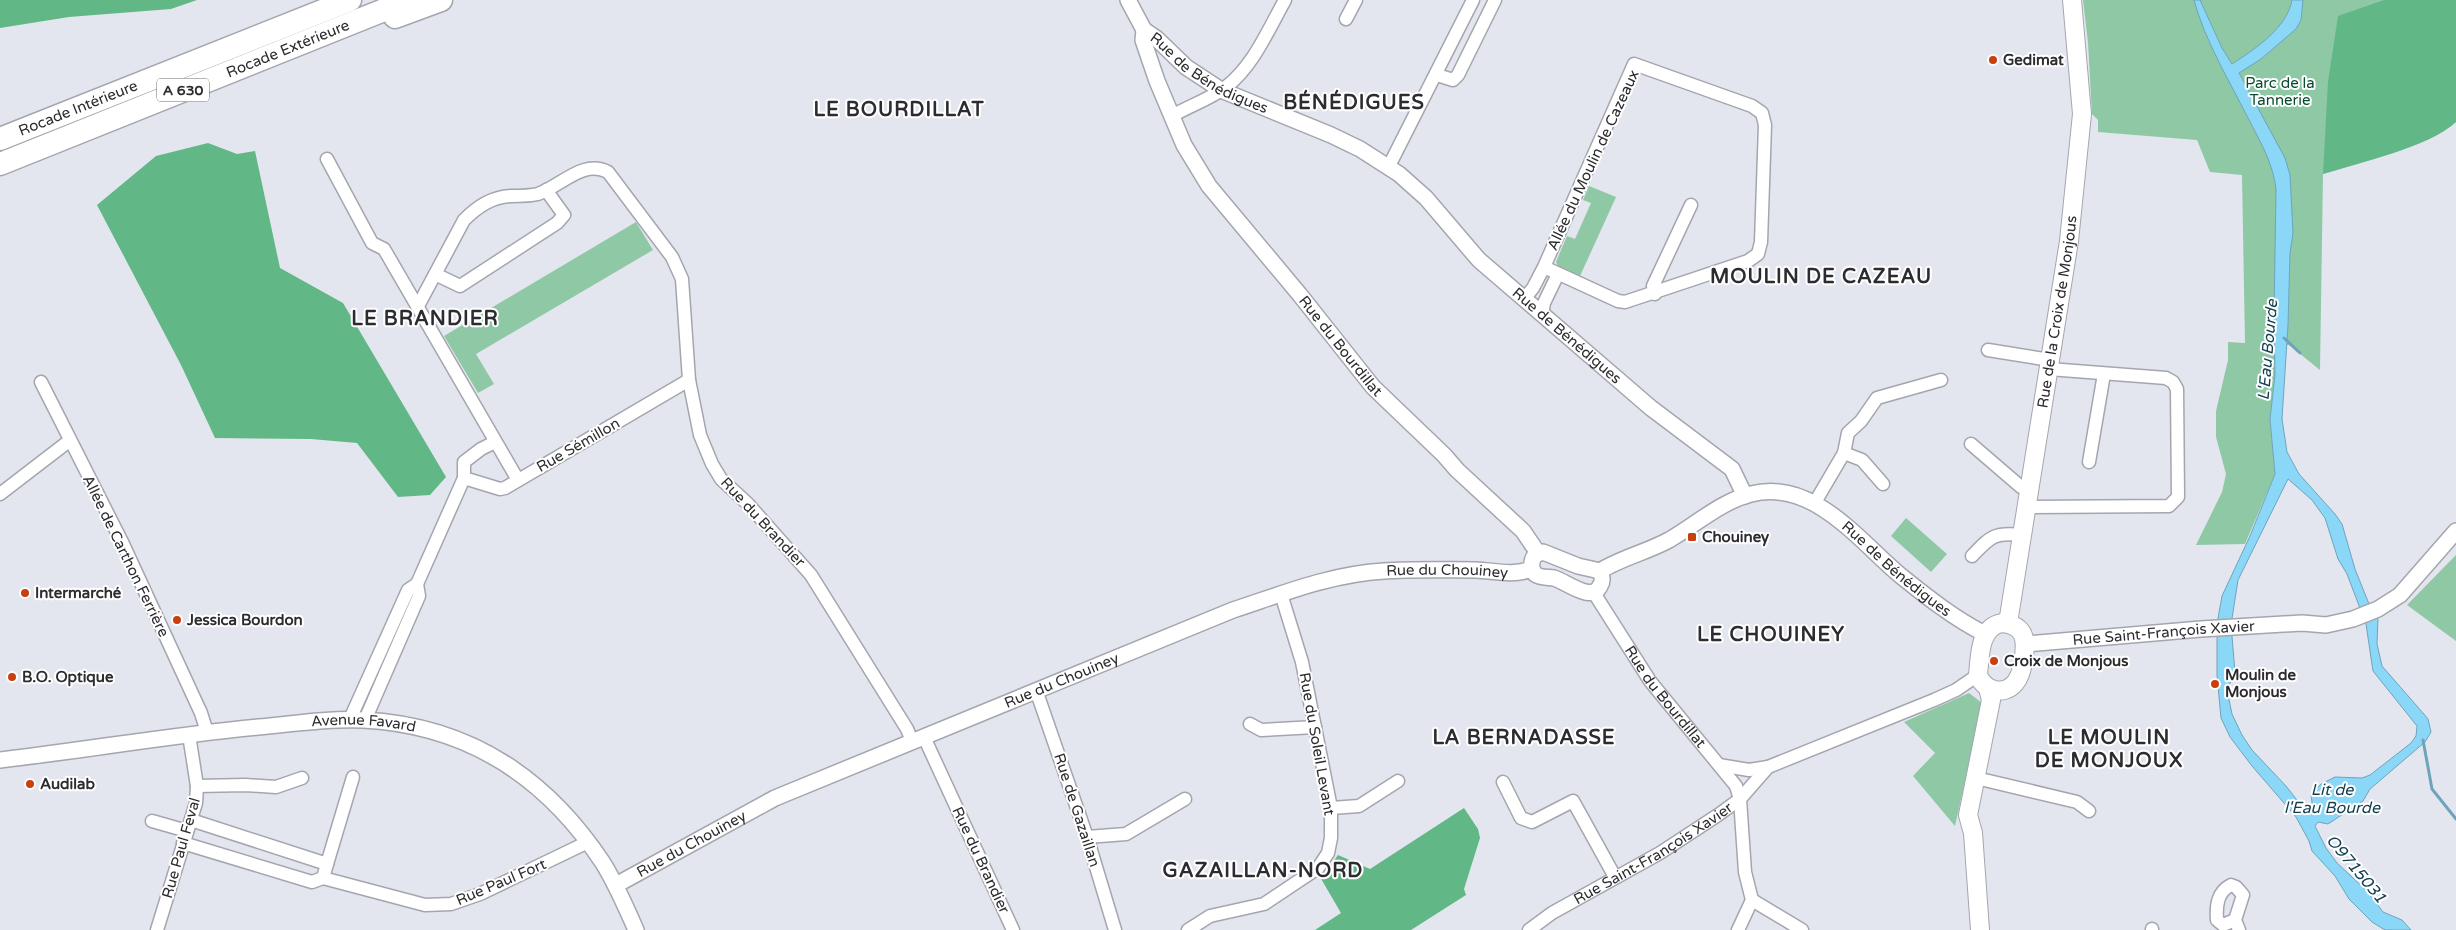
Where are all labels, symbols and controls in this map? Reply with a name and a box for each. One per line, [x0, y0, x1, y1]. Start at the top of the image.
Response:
street label: Rocade Extérieure [224, 16, 352, 81]
street label: Rue de Bénédigues [1147, 28, 1271, 117]
place label: Gedimat [2003, 51, 2064, 69]
marker: Gedimat [1987, 54, 1999, 66]
street label: Allée du Moulin de Cazeaux [1543, 67, 1643, 253]
park label: Parc de la Tannerie [2245, 74, 2315, 109]
street label: Rocade Intérieure [16, 76, 140, 140]
road number: A 630 [157, 78, 209, 102]
district label: BÉNÉDIGUES [1283, 89, 1425, 115]
district label: LE BOURDILLAT [813, 98, 985, 122]
street label: Rue de la Croix de Monjous [2033, 215, 2081, 409]
district label: MOULIN DE CAZEAU [1710, 265, 1932, 289]
street label: Rue de Bénédigues [1509, 284, 1625, 387]
street label: Rue du Bourdillat [1295, 292, 1386, 400]
water label: L'Eau Bourde [2254, 298, 2282, 401]
district label: LE BRANDIER [351, 307, 499, 331]
street label: Rue Sémillon [533, 414, 623, 476]
street label: Allée de Carthon Ferrière [79, 472, 173, 640]
street label: Rue du Brandier [717, 474, 809, 571]
street label: Rue de Bénédigues [1838, 517, 1955, 620]
place label: Chouiney [1702, 528, 1769, 547]
marker: Chouiney [1686, 531, 1698, 543]
street label: Rue du Chouiney [1386, 561, 1509, 582]
place label: Intermarché [35, 584, 122, 602]
marker: Intermarché [19, 587, 31, 599]
place label: Jessica Bourdon [186, 611, 303, 629]
marker: Jessica Bourdon [171, 614, 183, 626]
street label: Rue Saint-François Xavier [2072, 617, 2255, 649]
district label: LE CHOUINEY [1697, 623, 1845, 647]
street label: Rue du Bourdillat [1621, 642, 1710, 751]
street label: Rue du Chouiney [1002, 649, 1121, 712]
place label: Croix de Monjous [2004, 652, 2128, 671]
marker: Croix de Monjous [1988, 655, 2000, 667]
place label: Moulin de Monjous [2225, 666, 2297, 702]
place label: B.O. Optique [22, 668, 114, 687]
marker: B.O. Optique [6, 671, 18, 683]
street label: Rue du Soleil Levant [1296, 671, 1338, 817]
marker: Moulin de Monjous [2209, 678, 2221, 690]
street label: Avenue Favard [310, 711, 418, 736]
district label: LA BERNADASSE [1432, 726, 1616, 750]
district label: LE MOULIN DE MONJOUX [2035, 726, 2183, 773]
street label: Rue de Gazaillan [1050, 751, 1104, 869]
place label: Audilab [40, 775, 95, 793]
marker: Audilab [24, 778, 36, 790]
water label: Lit de l'Eau Bourde [2284, 780, 2381, 818]
street label: Rue Paul Feval [158, 796, 204, 900]
street label: Rue Saint-François Xavier [1570, 798, 1736, 908]
street label: Rue du Brandier [948, 804, 1014, 916]
street label: Rue du Chouiney [634, 807, 749, 881]
water label: O9715031 [2322, 831, 2390, 907]
street label: Rue Paul Fort [453, 855, 549, 909]
district label: GAZAILLAN-NORD [1163, 859, 1363, 883]

